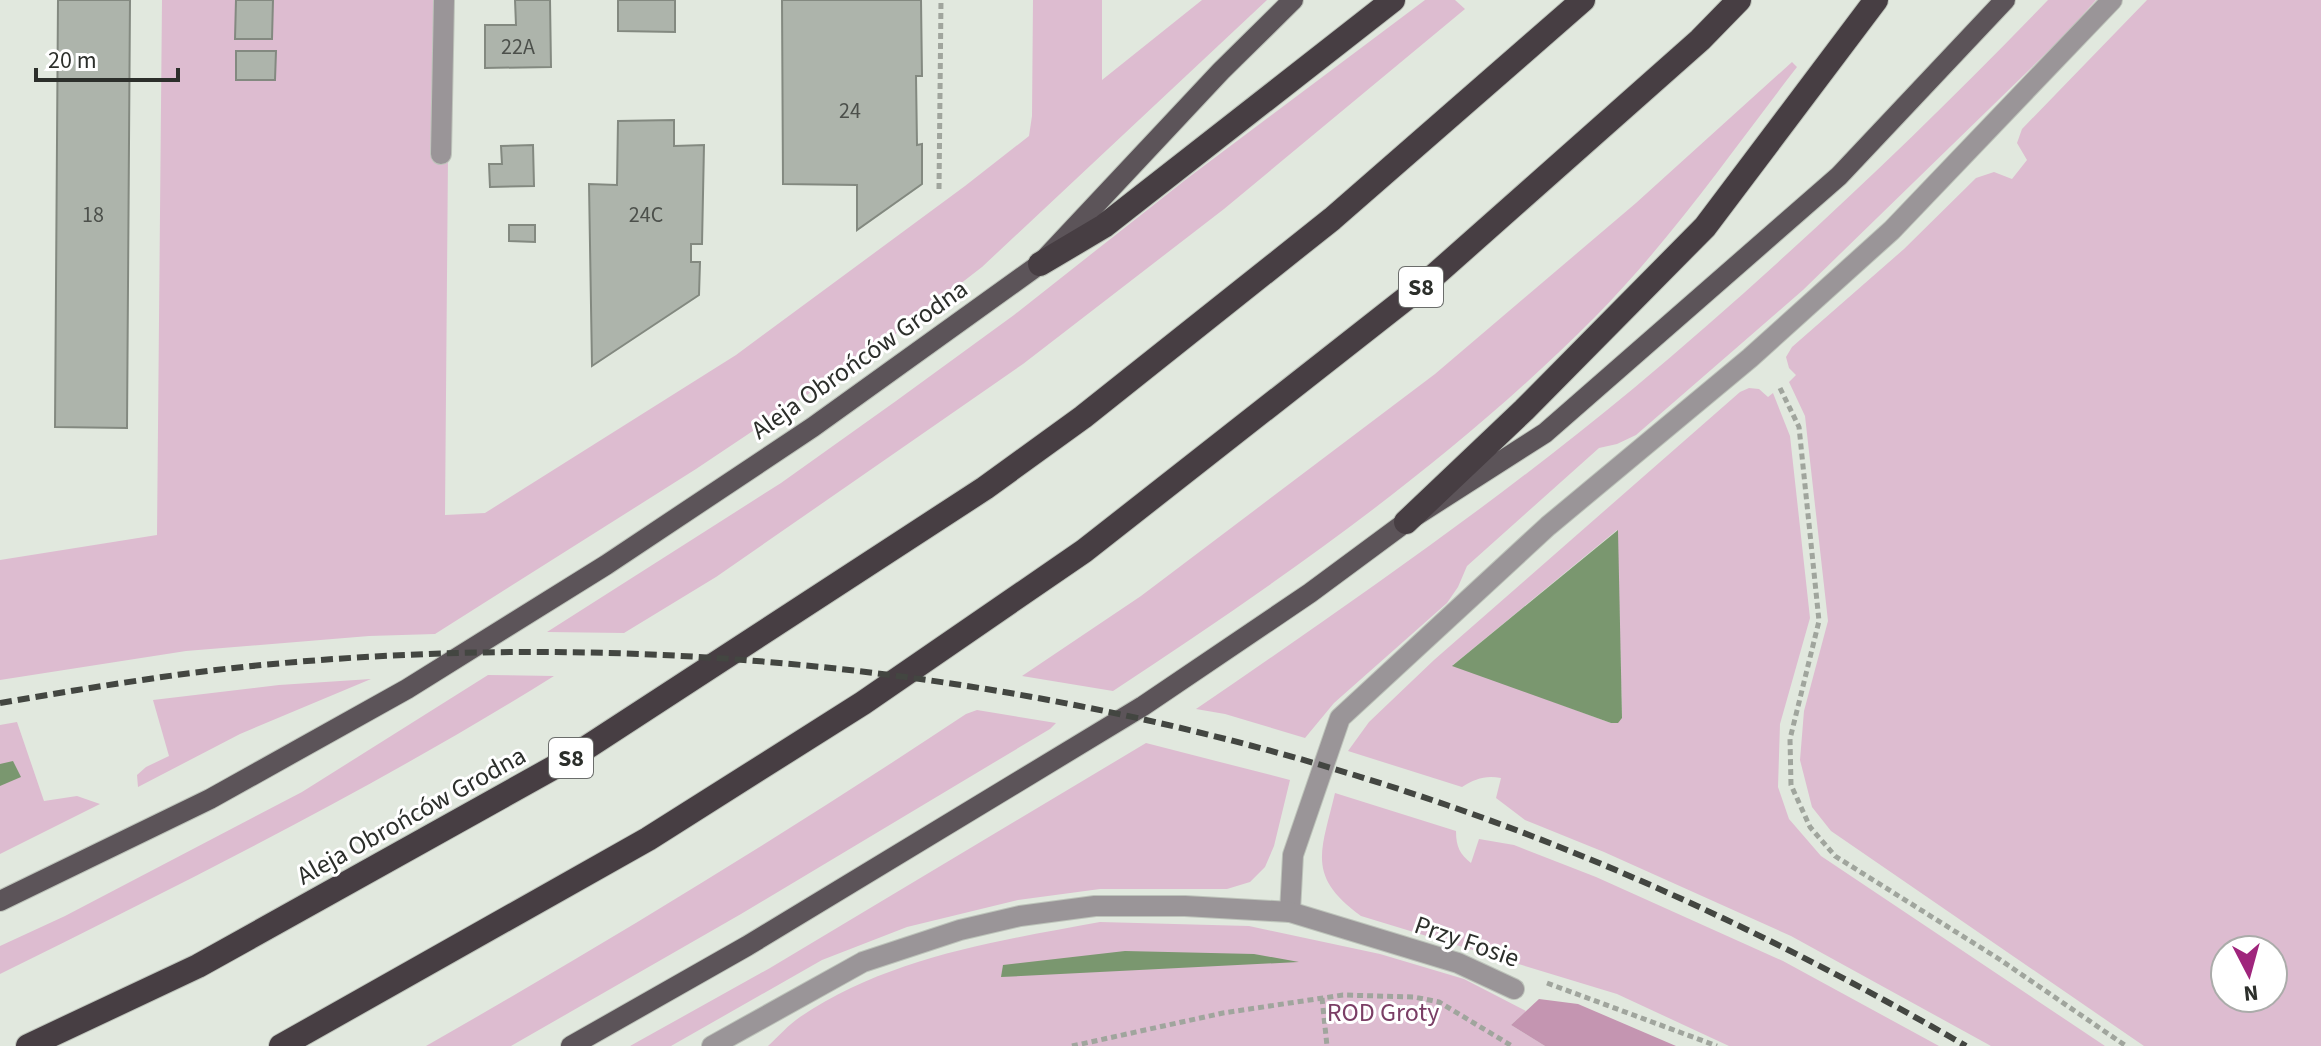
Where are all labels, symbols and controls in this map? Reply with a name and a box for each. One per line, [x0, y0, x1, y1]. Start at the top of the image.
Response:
house number: 22A [501, 31, 535, 63]
scale bar [36, 32, 178, 82]
text: 20 m [48, 43, 97, 78]
house number: 24 [839, 95, 861, 127]
house number: 18 [82, 199, 104, 231]
house number: 24C [629, 199, 663, 231]
road number: S8 [1399, 267, 1443, 307]
street label: Aleja Obrońców Grodna [743, 271, 975, 448]
street label: Aleja Obrońców Grodna [290, 737, 533, 894]
road number: S8 [549, 738, 593, 778]
street label: Przy Fosie [1409, 906, 1524, 977]
north arrow [2209, 934, 2289, 1014]
text: N [2242, 976, 2260, 1010]
park label: ROD Groty [1327, 994, 1439, 1031]

